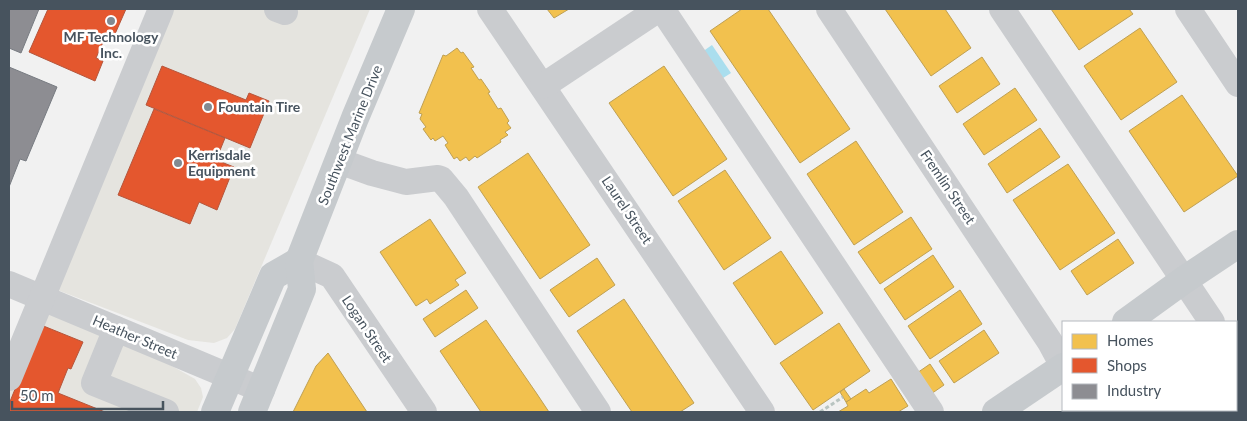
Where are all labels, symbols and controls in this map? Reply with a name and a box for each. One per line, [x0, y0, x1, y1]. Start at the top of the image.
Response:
marker: MF Technology Inc. [105, 15, 117, 27]
place label: MF Technology Inc. [64, 28, 159, 61]
street label: Southwest Marine Drive [314, 62, 385, 207]
place label: Fountain Tire [218, 98, 301, 115]
marker: Fountain Tire [202, 101, 214, 113]
place label: Kerrisdale Equipment [188, 146, 256, 179]
street label: Fremlin Street [917, 146, 979, 227]
marker: Kerrisdale Equipment [172, 157, 184, 169]
street label: Laurel Street [599, 173, 656, 247]
street label: Logan Street [339, 292, 396, 365]
street label: Heather Street [90, 311, 180, 362]
legend [1062, 321, 1237, 411]
text: Homes [1107, 331, 1153, 349]
text: Shops [1107, 356, 1147, 374]
scale bar [12, 378, 164, 410]
text: Industry [1107, 381, 1162, 399]
text: 50 m [20, 386, 54, 404]

